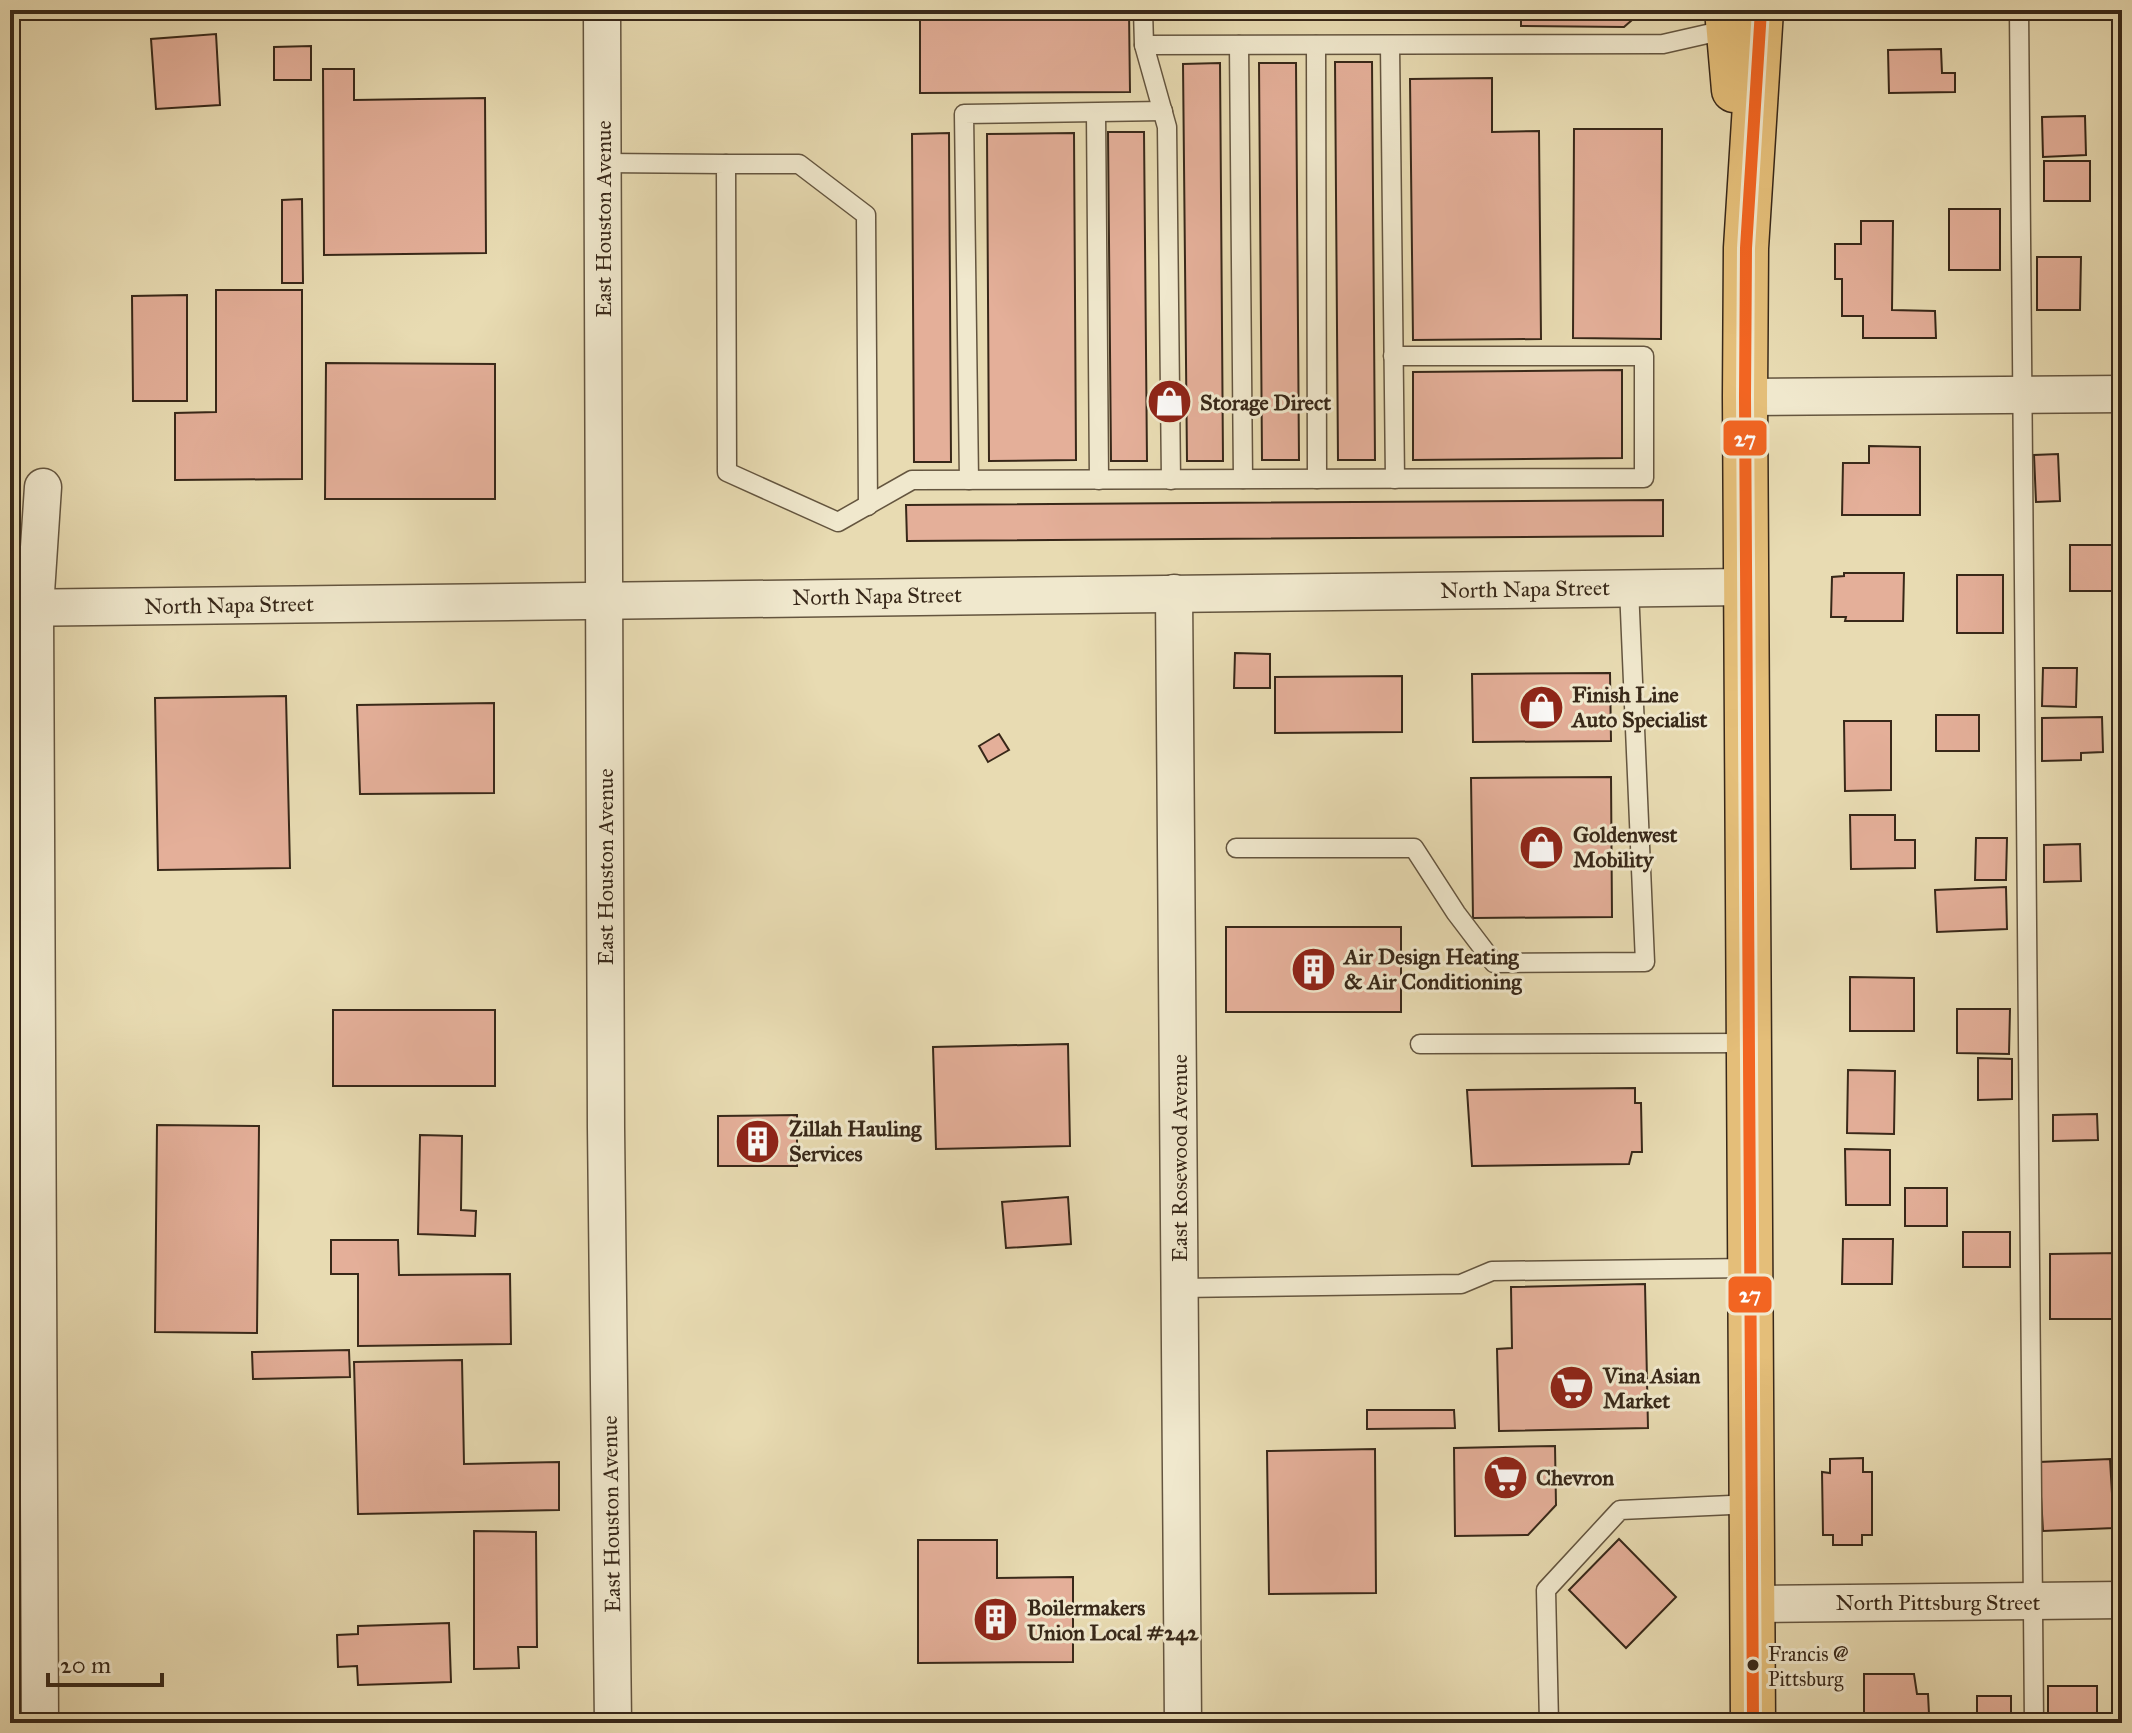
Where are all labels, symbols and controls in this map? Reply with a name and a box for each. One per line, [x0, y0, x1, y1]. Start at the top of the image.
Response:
street label: East Houston Avenue [590, 120, 617, 318]
shop icon: Storage Direct [1145, 378, 1193, 426]
place label: Storage Direct [1200, 389, 1331, 416]
line badge: 27 [1722, 419, 1768, 457]
text: 27 [1734, 425, 1756, 452]
street label: North Napa Street [1440, 574, 1610, 604]
street label: North Napa Street [792, 581, 962, 611]
street label: North Napa Street [144, 590, 314, 620]
place label: Finish Line Auto Specialist [1570, 681, 1708, 733]
shop icon: Finish Line Auto Specialist [1517, 683, 1565, 731]
street label: East Houston Avenue [592, 768, 619, 966]
place label: Goldenwest Mobility [1573, 821, 1677, 873]
shop icon: Goldenwest Mobility [1518, 823, 1566, 871]
place label: Air Design Heating & Air Conditioning [1342, 943, 1522, 995]
building icon: Air Design Heating & Air Conditioning [1289, 945, 1337, 993]
street label: East Rosewood Avenue [1166, 1054, 1193, 1262]
place label: Zillah Hauling Services [789, 1115, 922, 1167]
building icon: Zillah Hauling Services [734, 1117, 782, 1165]
line badge: 27 [1727, 1275, 1773, 1314]
text: 27 [1739, 1281, 1761, 1308]
place label: Vina Asian Market [1602, 1362, 1700, 1414]
supermarket icon: Vina Asian Market [1548, 1364, 1596, 1412]
street label: East Houston Avenue [596, 1415, 626, 1613]
supermarket icon: Chevron [1481, 1453, 1529, 1501]
place label: Chevron [1536, 1464, 1614, 1491]
street label: North Pittsburg Street [1836, 1589, 2041, 1616]
place label: Boilermakers Union Local #242 [1027, 1594, 1199, 1646]
building icon: Boilermakers Union Local #242 [972, 1596, 1020, 1644]
scale bar [48, 1637, 162, 1687]
place label: Francis @ Pittsburg [1768, 1642, 1848, 1692]
text: 20 m [60, 1650, 111, 1680]
marker: Francis @ Pittsburg [1745, 1657, 1761, 1673]

